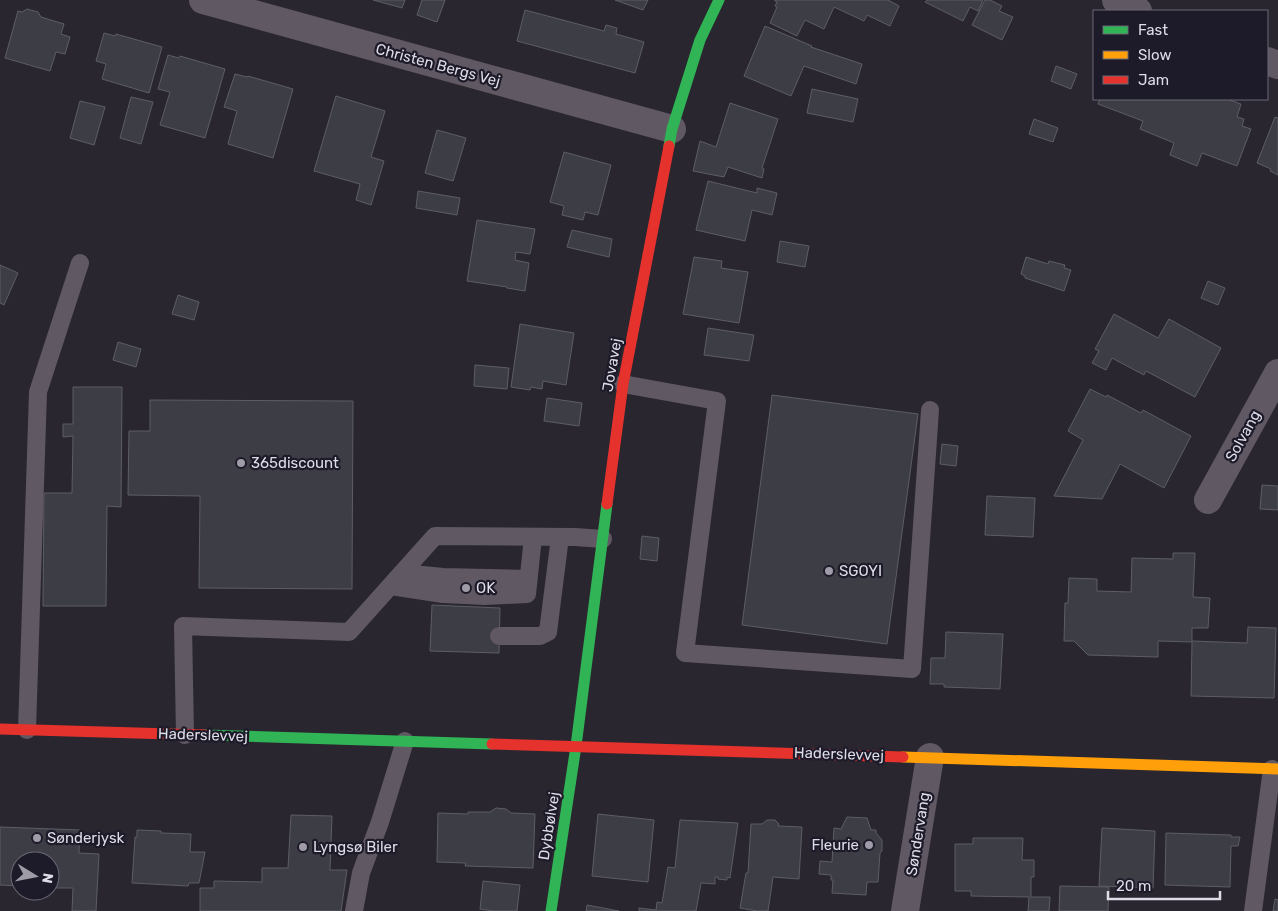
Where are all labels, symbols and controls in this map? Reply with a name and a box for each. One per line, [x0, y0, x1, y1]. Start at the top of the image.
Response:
legend [1093, 10, 1268, 100]
text: Fast [1138, 21, 1168, 39]
street label: Christen Bergs Vej [374, 40, 502, 90]
text: Slow [1138, 46, 1171, 64]
text: Jam [1138, 71, 1169, 89]
street label: Jovavej [598, 337, 626, 393]
street label: Solvang [1222, 407, 1264, 465]
place label: 365discount [251, 454, 339, 472]
marker: 365discount [235, 457, 247, 469]
place label: SGOYI [839, 562, 882, 580]
marker: SGOYI [823, 565, 835, 577]
place label: OK [476, 579, 495, 597]
marker: OK [460, 582, 472, 594]
street label: Haderslevvej [158, 724, 248, 746]
street label: Haderslevvej [794, 743, 884, 765]
street label: Dybbølvej [535, 791, 563, 861]
street label: Søndervang [903, 791, 933, 877]
place label: Sønderjysk [47, 829, 125, 847]
marker: Sønderjysk [31, 832, 43, 844]
place label: Fleurie [811, 836, 859, 854]
place label: Lyngsø Biler [313, 838, 398, 856]
marker: Fleurie [863, 839, 875, 851]
marker: Lyngsø Biler [297, 841, 309, 853]
north arrow [10, 851, 60, 901]
scale bar [1108, 868, 1220, 900]
text: N [38, 872, 57, 885]
text: 20 m [1116, 877, 1151, 895]

